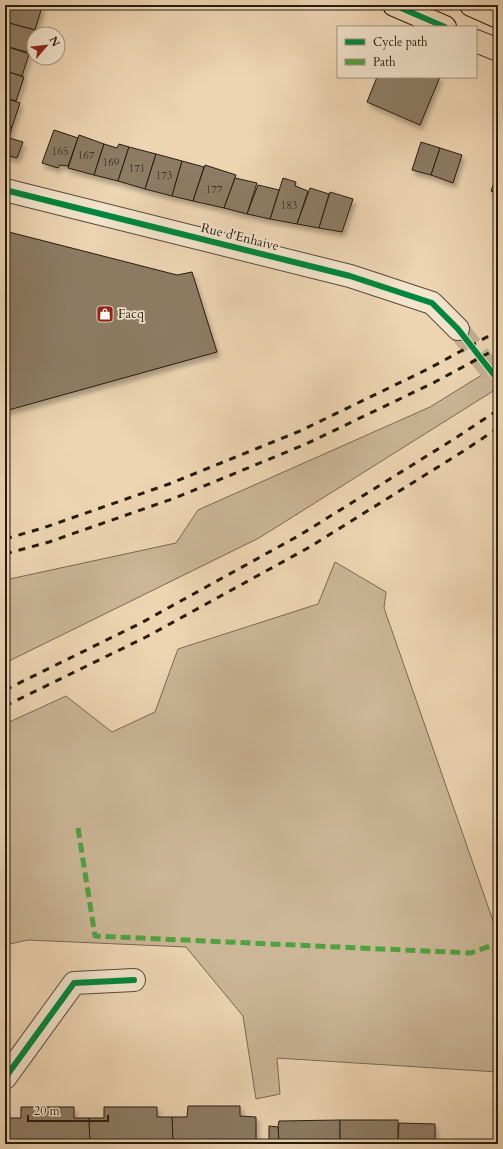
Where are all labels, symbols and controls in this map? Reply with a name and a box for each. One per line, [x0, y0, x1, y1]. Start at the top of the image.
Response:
north arrow [26, 26, 66, 66]
legend [337, 26, 477, 78]
text: N [46, 34, 63, 50]
text: Cycle path [373, 34, 428, 50]
text: Path [373, 54, 396, 70]
house number: 165 [52, 144, 68, 159]
house number: 167 [78, 148, 95, 163]
house number: 169 [103, 155, 120, 170]
house number: 171 [129, 161, 145, 176]
house number: 173 [156, 168, 173, 183]
house number: 177 [206, 182, 223, 197]
house number: 183 [281, 198, 298, 213]
street label: Rue d'Enhaive [199, 219, 281, 255]
shop icon: Facq [95, 304, 115, 324]
place label: Facq [118, 305, 144, 323]
scale bar [28, 1097, 108, 1123]
text: 20 m [34, 1103, 61, 1119]

